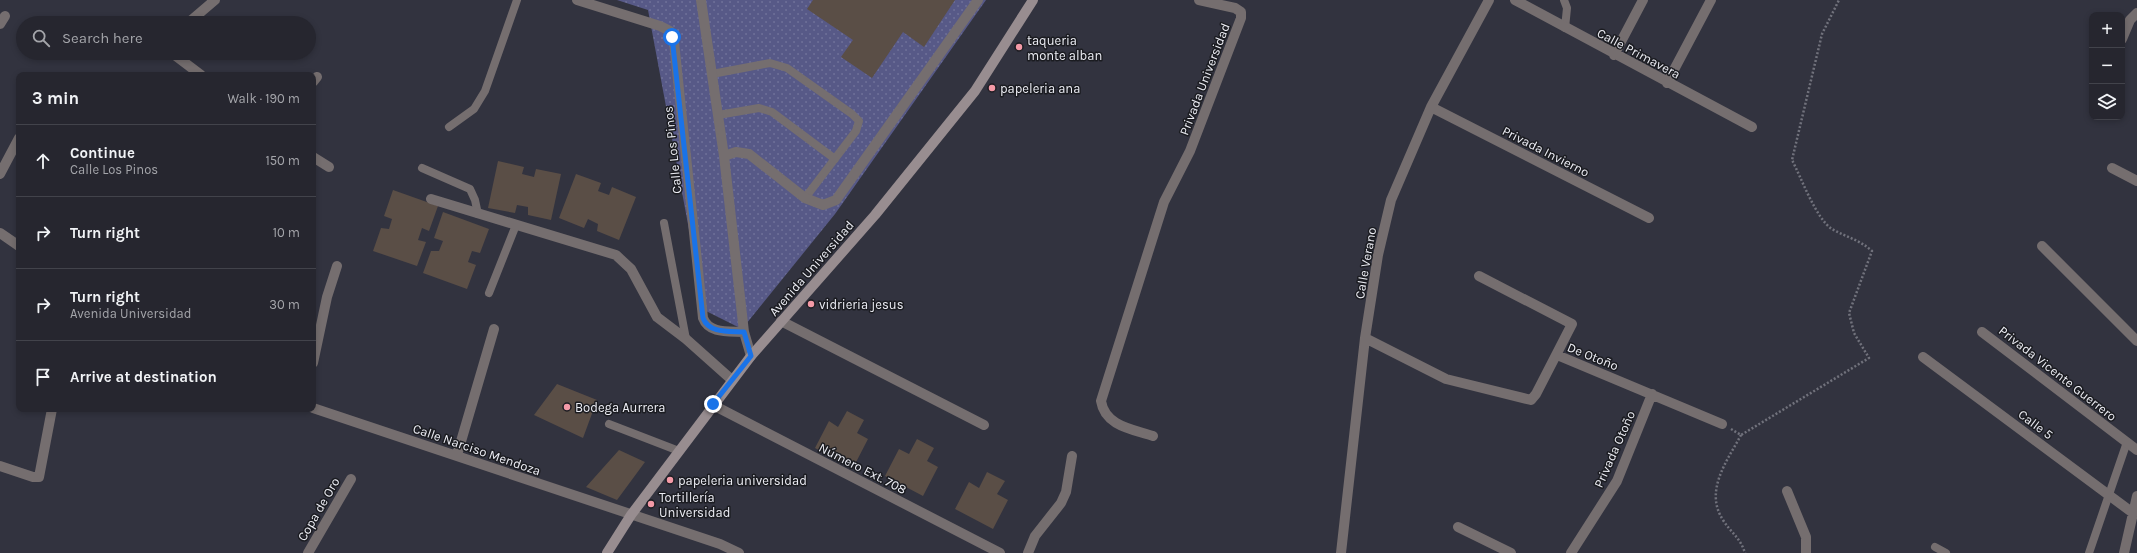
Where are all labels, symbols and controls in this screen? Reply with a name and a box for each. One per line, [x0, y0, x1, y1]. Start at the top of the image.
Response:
map controls [2089, 12, 2125, 120]
button: + [2089, 12, 2125, 48]
search box [16, 16, 316, 60]
street label: Privada Universidad [1176, 21, 1233, 137]
street label: Calle Primavera [1594, 25, 1683, 82]
icon: search [30, 27, 52, 49]
route start [663, 28, 681, 46]
text: Search here [62, 29, 143, 47]
place label: taqueria monte alban [1027, 33, 1102, 63]
marker: taqueria monte alban [1014, 42, 1024, 52]
button: − [2089, 48, 2125, 84]
place label: papeleria ana [1000, 81, 1080, 96]
marker: papeleria ana [987, 83, 997, 93]
button: layers [2089, 84, 2125, 120]
text: 3 min [32, 88, 79, 108]
text: Walk · 190 m [227, 91, 300, 106]
street label: Calle Los Pinos [660, 105, 685, 195]
street label: Privada Invierno [1500, 123, 1592, 180]
text: Continue [70, 144, 135, 162]
icon: ahead [32, 150, 54, 172]
text: 150 m [265, 153, 300, 168]
text: Calle Los Pinos [70, 162, 158, 177]
street label: Avenida Universidad [766, 218, 857, 319]
icon: right [32, 222, 54, 244]
text: Turn right [70, 224, 140, 242]
text: 10 m [273, 225, 300, 240]
street label: Calle Verano [1352, 226, 1379, 300]
text: Turn right [70, 288, 140, 306]
icon: right [32, 294, 54, 316]
text: 30 m [269, 297, 300, 312]
place label: vidrieria jesus [819, 297, 904, 312]
marker: vidrieria jesus [806, 299, 816, 309]
text: Avenida Universidad [70, 306, 191, 321]
street label: Privada Vicente Guerrero [1996, 323, 2120, 424]
street label: De Otoño [1565, 339, 1621, 373]
icon: arrive [32, 366, 54, 388]
text: Arrive at destination [70, 368, 217, 386]
route end [704, 395, 722, 413]
place label: Bodega Aurrera [575, 400, 665, 415]
marker: Bodega Aurrera [562, 402, 572, 412]
street label: Calle 5 [2015, 407, 2056, 442]
street label: Privada Otoño [1591, 408, 1638, 490]
street label: Calle Narciso Mendoza [411, 421, 543, 478]
street label: Número Ext. 708 [816, 440, 909, 497]
place label: papeleria universidad [678, 473, 807, 488]
street label: Copa de Oro [294, 475, 343, 544]
marker: papeleria universidad [665, 475, 675, 485]
place label: Tortillería Universidad [659, 490, 730, 520]
marker: Tortillería Universidad [646, 499, 656, 509]

